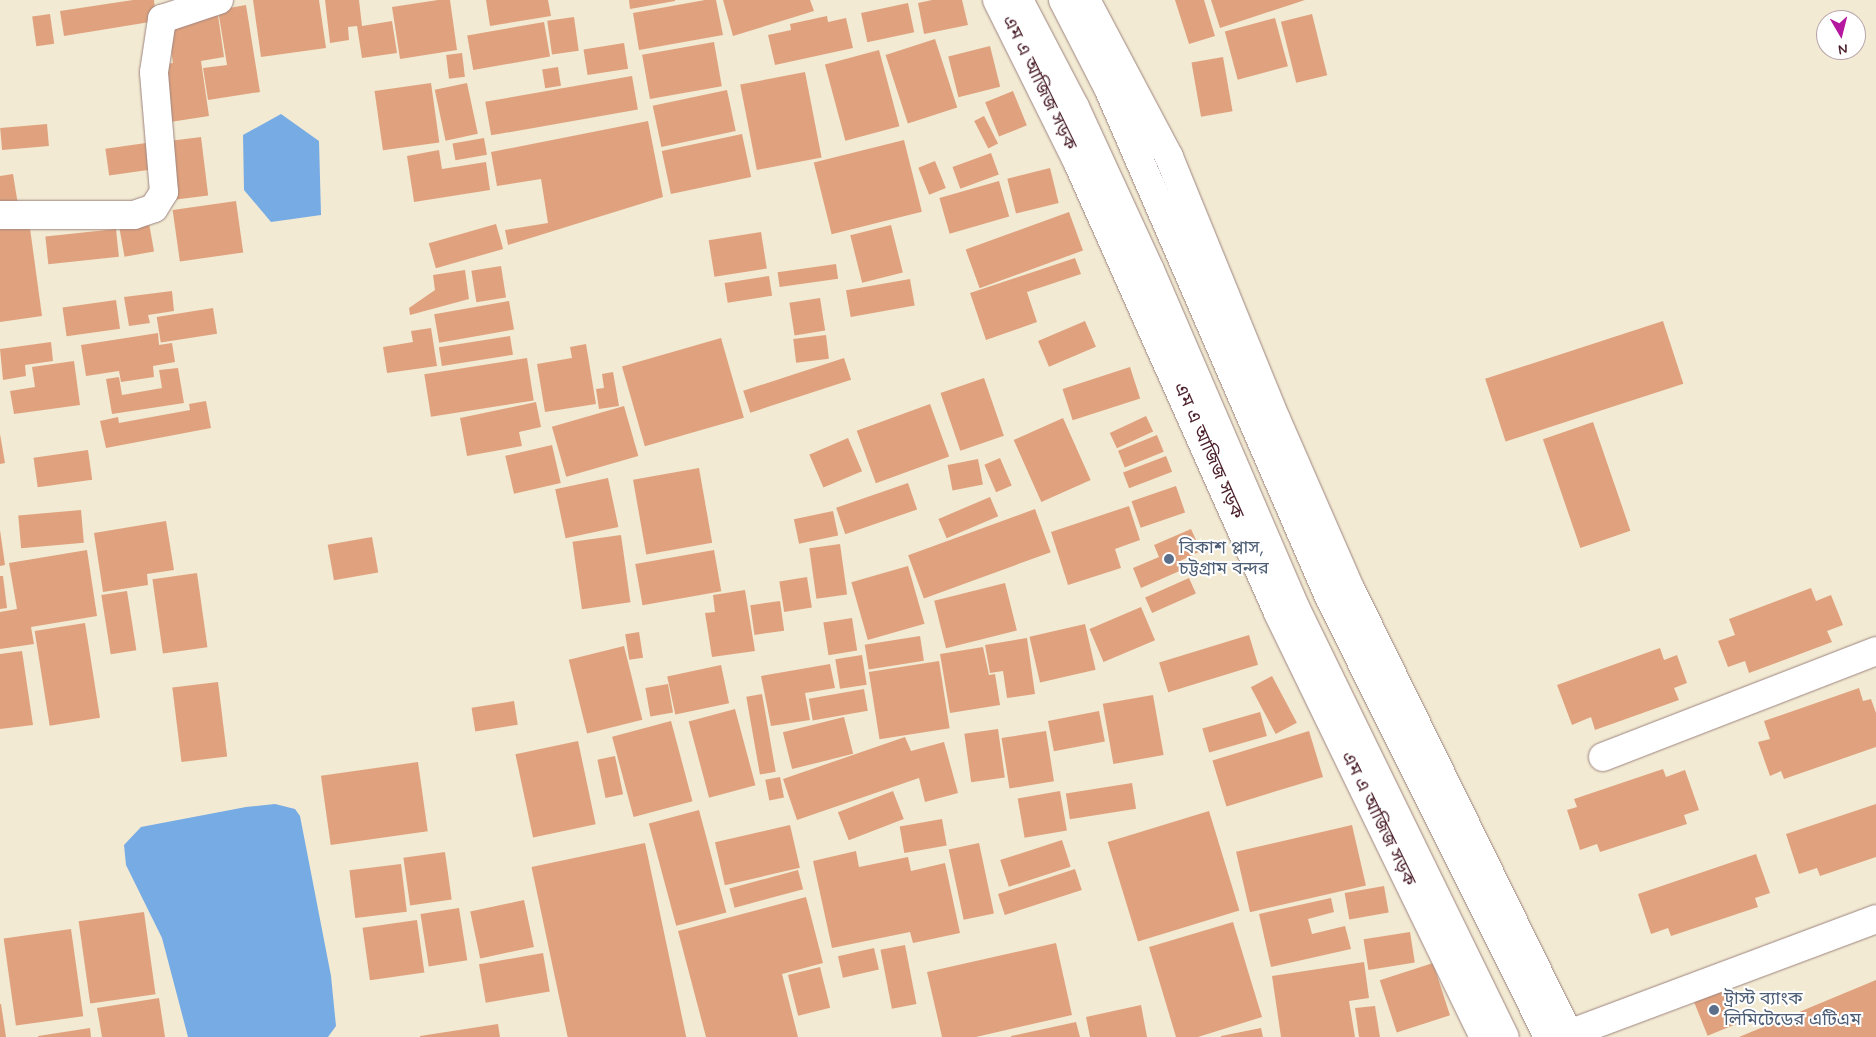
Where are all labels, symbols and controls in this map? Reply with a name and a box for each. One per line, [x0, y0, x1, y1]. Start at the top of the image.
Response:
north arrow [1816, 10, 1866, 60]
street label: এম এ আজিজ সড়ক [997, 12, 1081, 154]
text: N [1837, 39, 1849, 58]
street label: এম এ আজিজ সড়ক [1168, 379, 1248, 523]
place label: বিকাশ প্লাস, চট্টগ্রাম বন্দর [1179, 538, 1269, 580]
marker: বিকাশ প্লাস, চট্টগ্রাম বন্দর [1163, 553, 1175, 565]
street label: এম এ আজিজ সড়ক [1336, 748, 1420, 890]
place label: ট্রাস্ট ব্যাংক লিমিটেডের এটিএম [1724, 989, 1861, 1032]
marker: ট্রাস্ট ব্যাংক লিমিটেডের এটিএম [1708, 1004, 1720, 1016]

